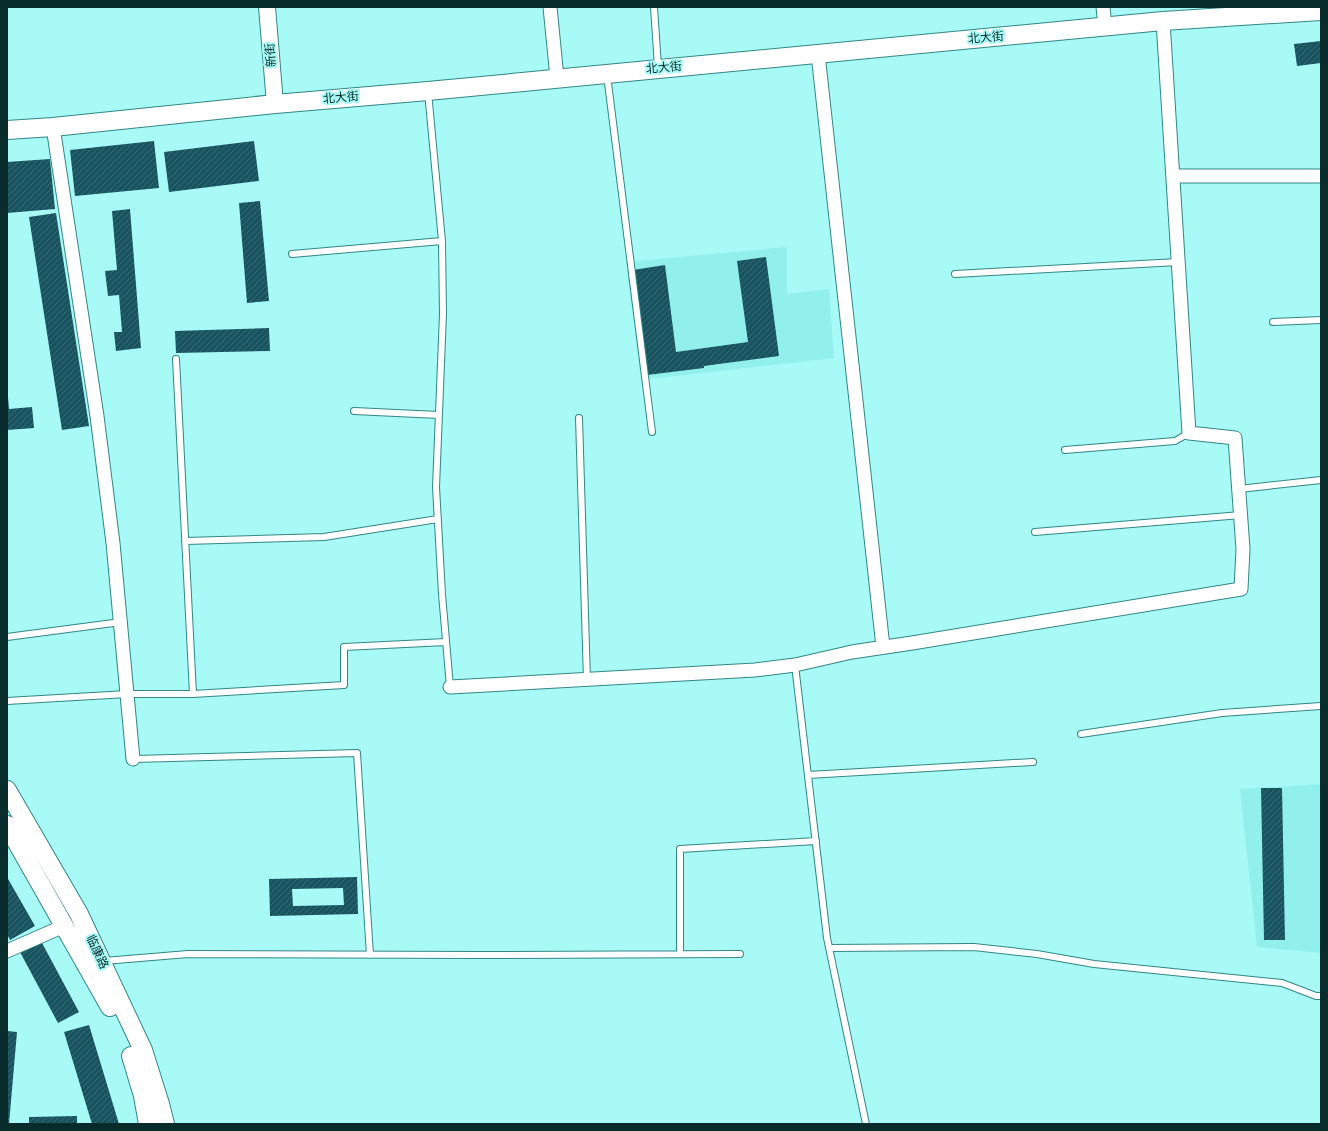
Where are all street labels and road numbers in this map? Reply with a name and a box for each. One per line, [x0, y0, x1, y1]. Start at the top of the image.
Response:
street label: 北大街 [967, 29, 1005, 47]
street label: 新街 [262, 42, 280, 68]
street label: 北大街 [645, 59, 683, 77]
street label: 北大街 [322, 89, 360, 107]
street label: 临康路 [83, 933, 111, 971]

